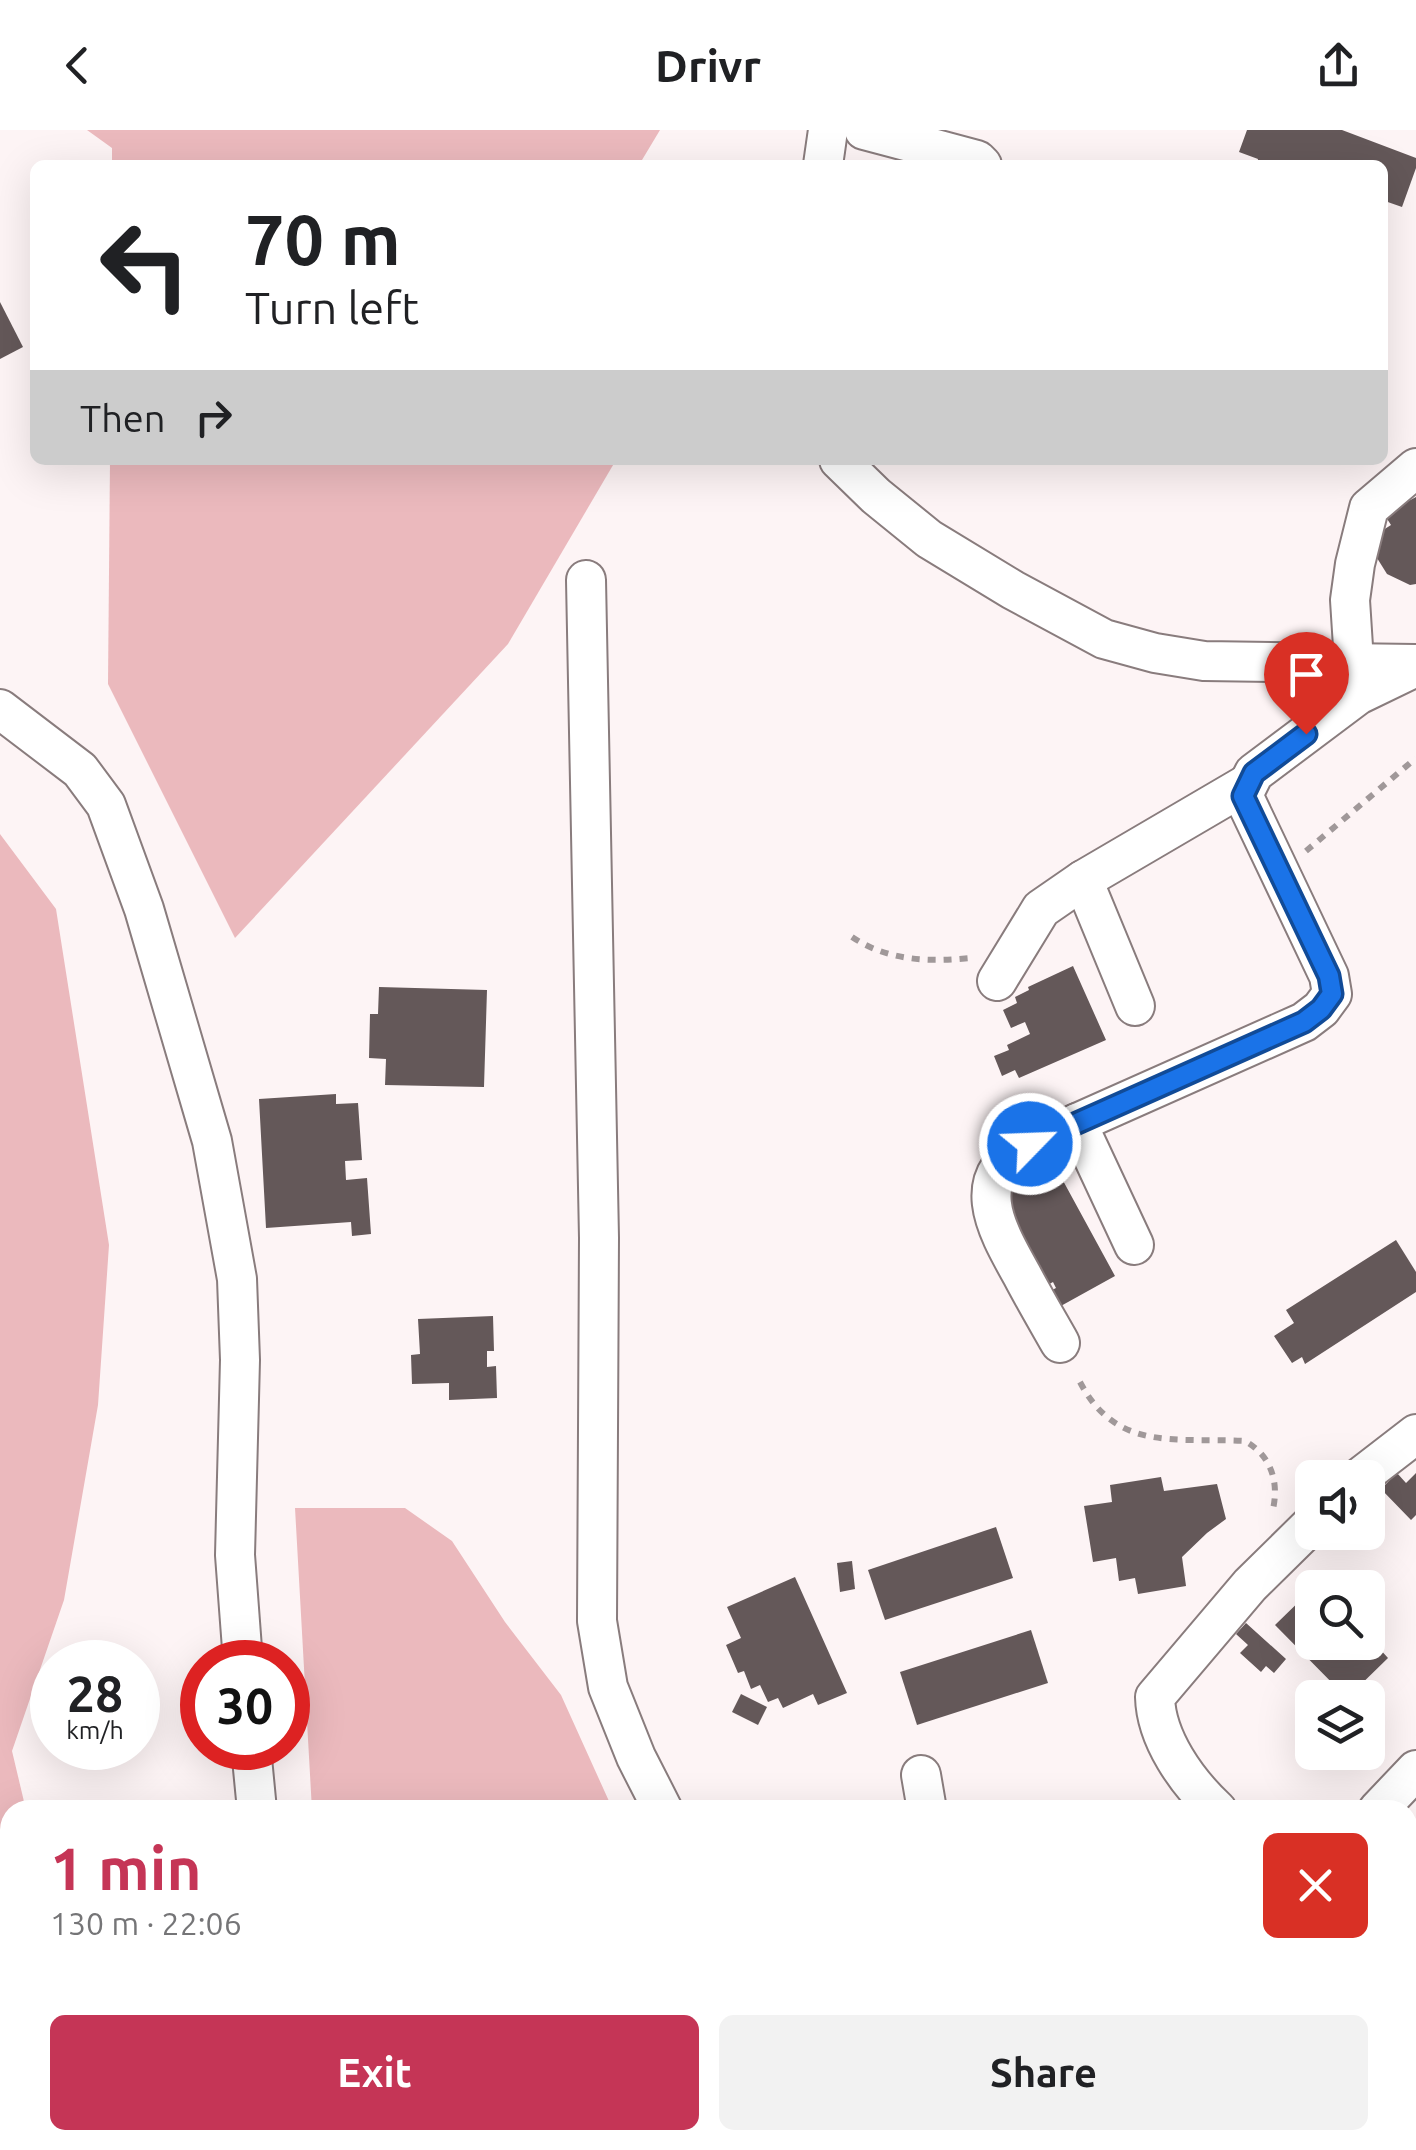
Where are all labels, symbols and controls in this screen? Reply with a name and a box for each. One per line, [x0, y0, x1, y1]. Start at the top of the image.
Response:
icon: back [50, 38, 105, 93]
icon: share [1311, 38, 1366, 93]
text: Drivr [655, 40, 761, 91]
icon: left [80, 200, 210, 330]
text: 70 m [245, 200, 401, 278]
text: Turn left [245, 282, 419, 333]
icon: right [186, 390, 241, 445]
text: Then [80, 397, 166, 439]
pin [1264, 632, 1349, 735]
icon: arrive [1279, 647, 1334, 702]
position arrow [978, 1092, 1082, 1196]
map controls [1295, 1460, 1385, 1770]
button: sound [1295, 1460, 1385, 1550]
button: search [1295, 1570, 1385, 1660]
speed limit sign: 30 [180, 1640, 310, 1770]
text: 28 [67, 1665, 123, 1721]
button: layers [1295, 1680, 1385, 1770]
text: km/h [66, 1716, 124, 1744]
button: close [1263, 1833, 1368, 1938]
text: 1 min [50, 1834, 202, 1901]
text: 130 m · 22:06 [50, 1905, 242, 1941]
button: Exit [50, 2015, 699, 2130]
button: Share [719, 2015, 1368, 2130]

